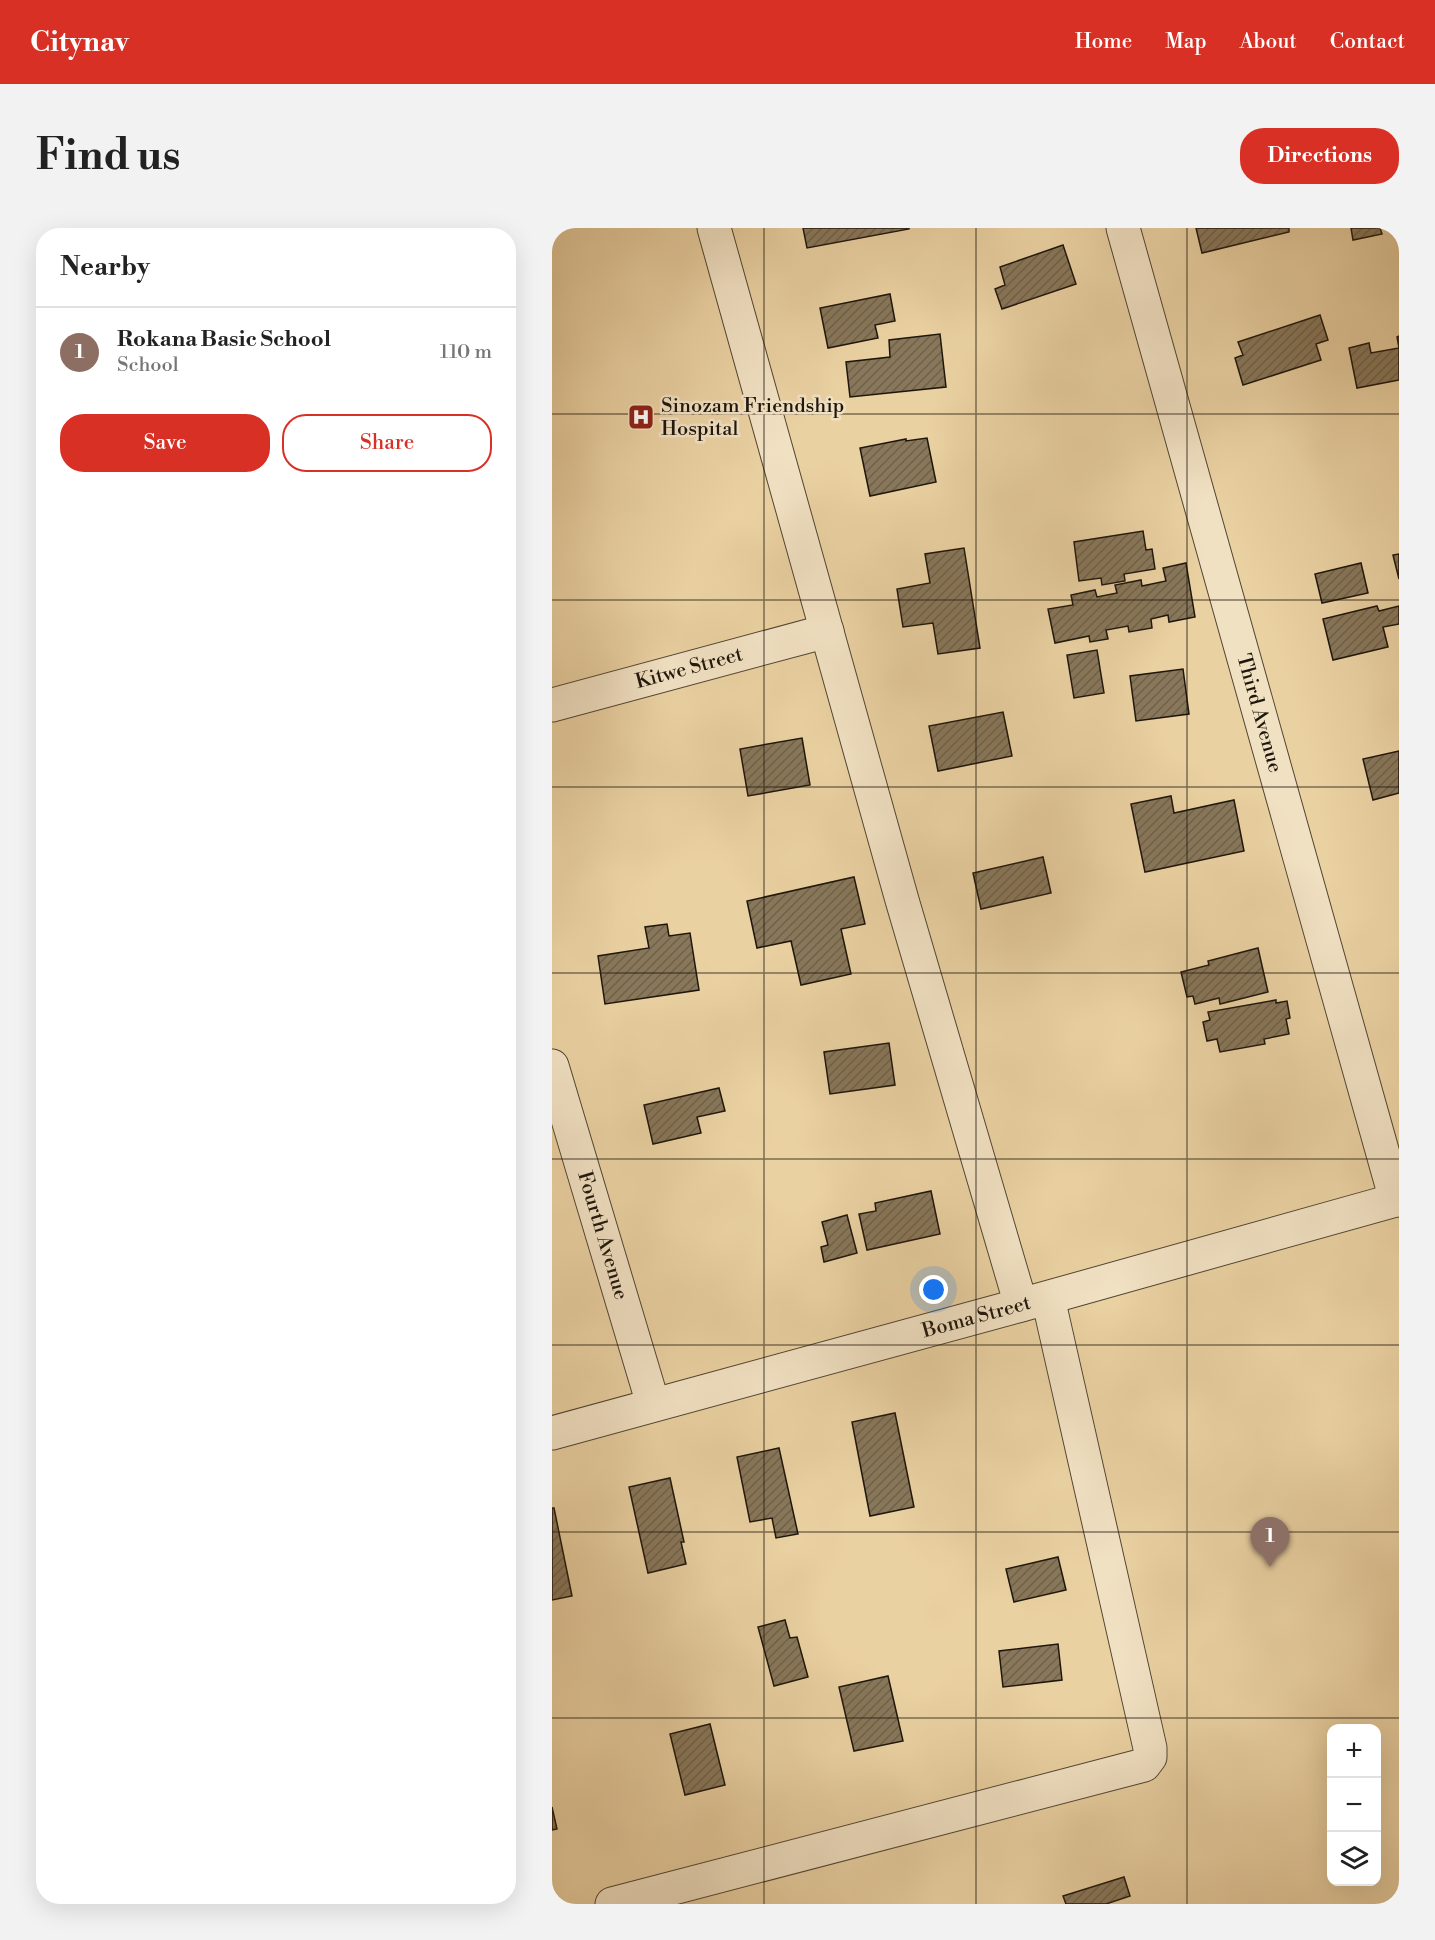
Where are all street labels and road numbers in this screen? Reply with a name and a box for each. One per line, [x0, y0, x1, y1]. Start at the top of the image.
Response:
street label: Kitwe Street [633, 642, 746, 695]
street label: Third Avenue [1231, 651, 1288, 775]
street label: Fourth Avenue [572, 1168, 634, 1303]
street label: Boma Street [918, 1290, 1034, 1344]

